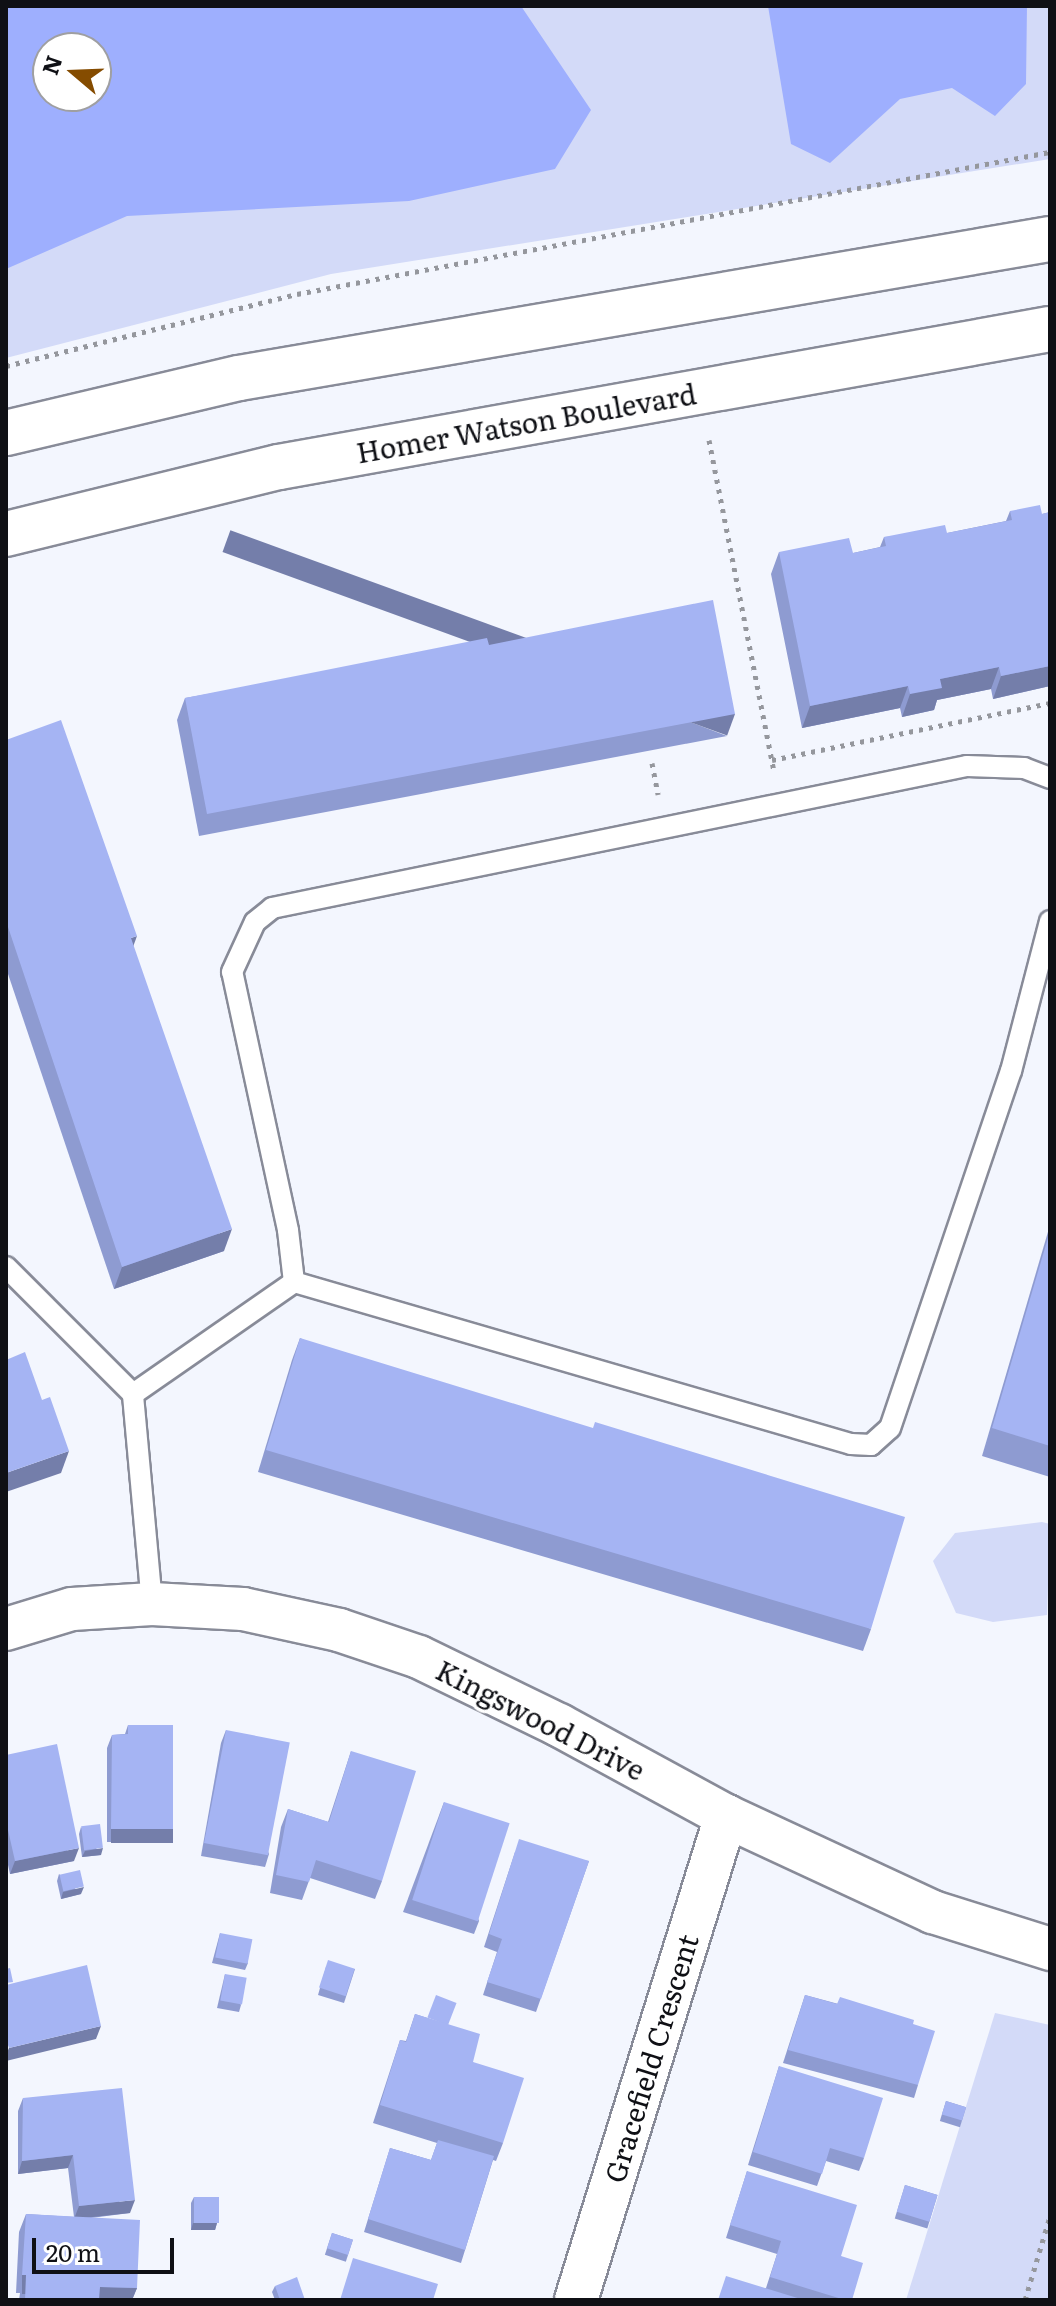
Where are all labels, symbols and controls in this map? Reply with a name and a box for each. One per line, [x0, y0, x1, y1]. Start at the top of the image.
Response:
north arrow [32, 32, 112, 112]
text: N [32, 51, 69, 79]
street label: Homer Watson Boulevard [354, 376, 698, 468]
street label: Kingswood Drive [431, 1652, 651, 1786]
street label: Gracefield Crescent [596, 1930, 704, 2186]
scale bar [36, 2222, 178, 2272]
text: 20 m [46, 2234, 100, 2269]

